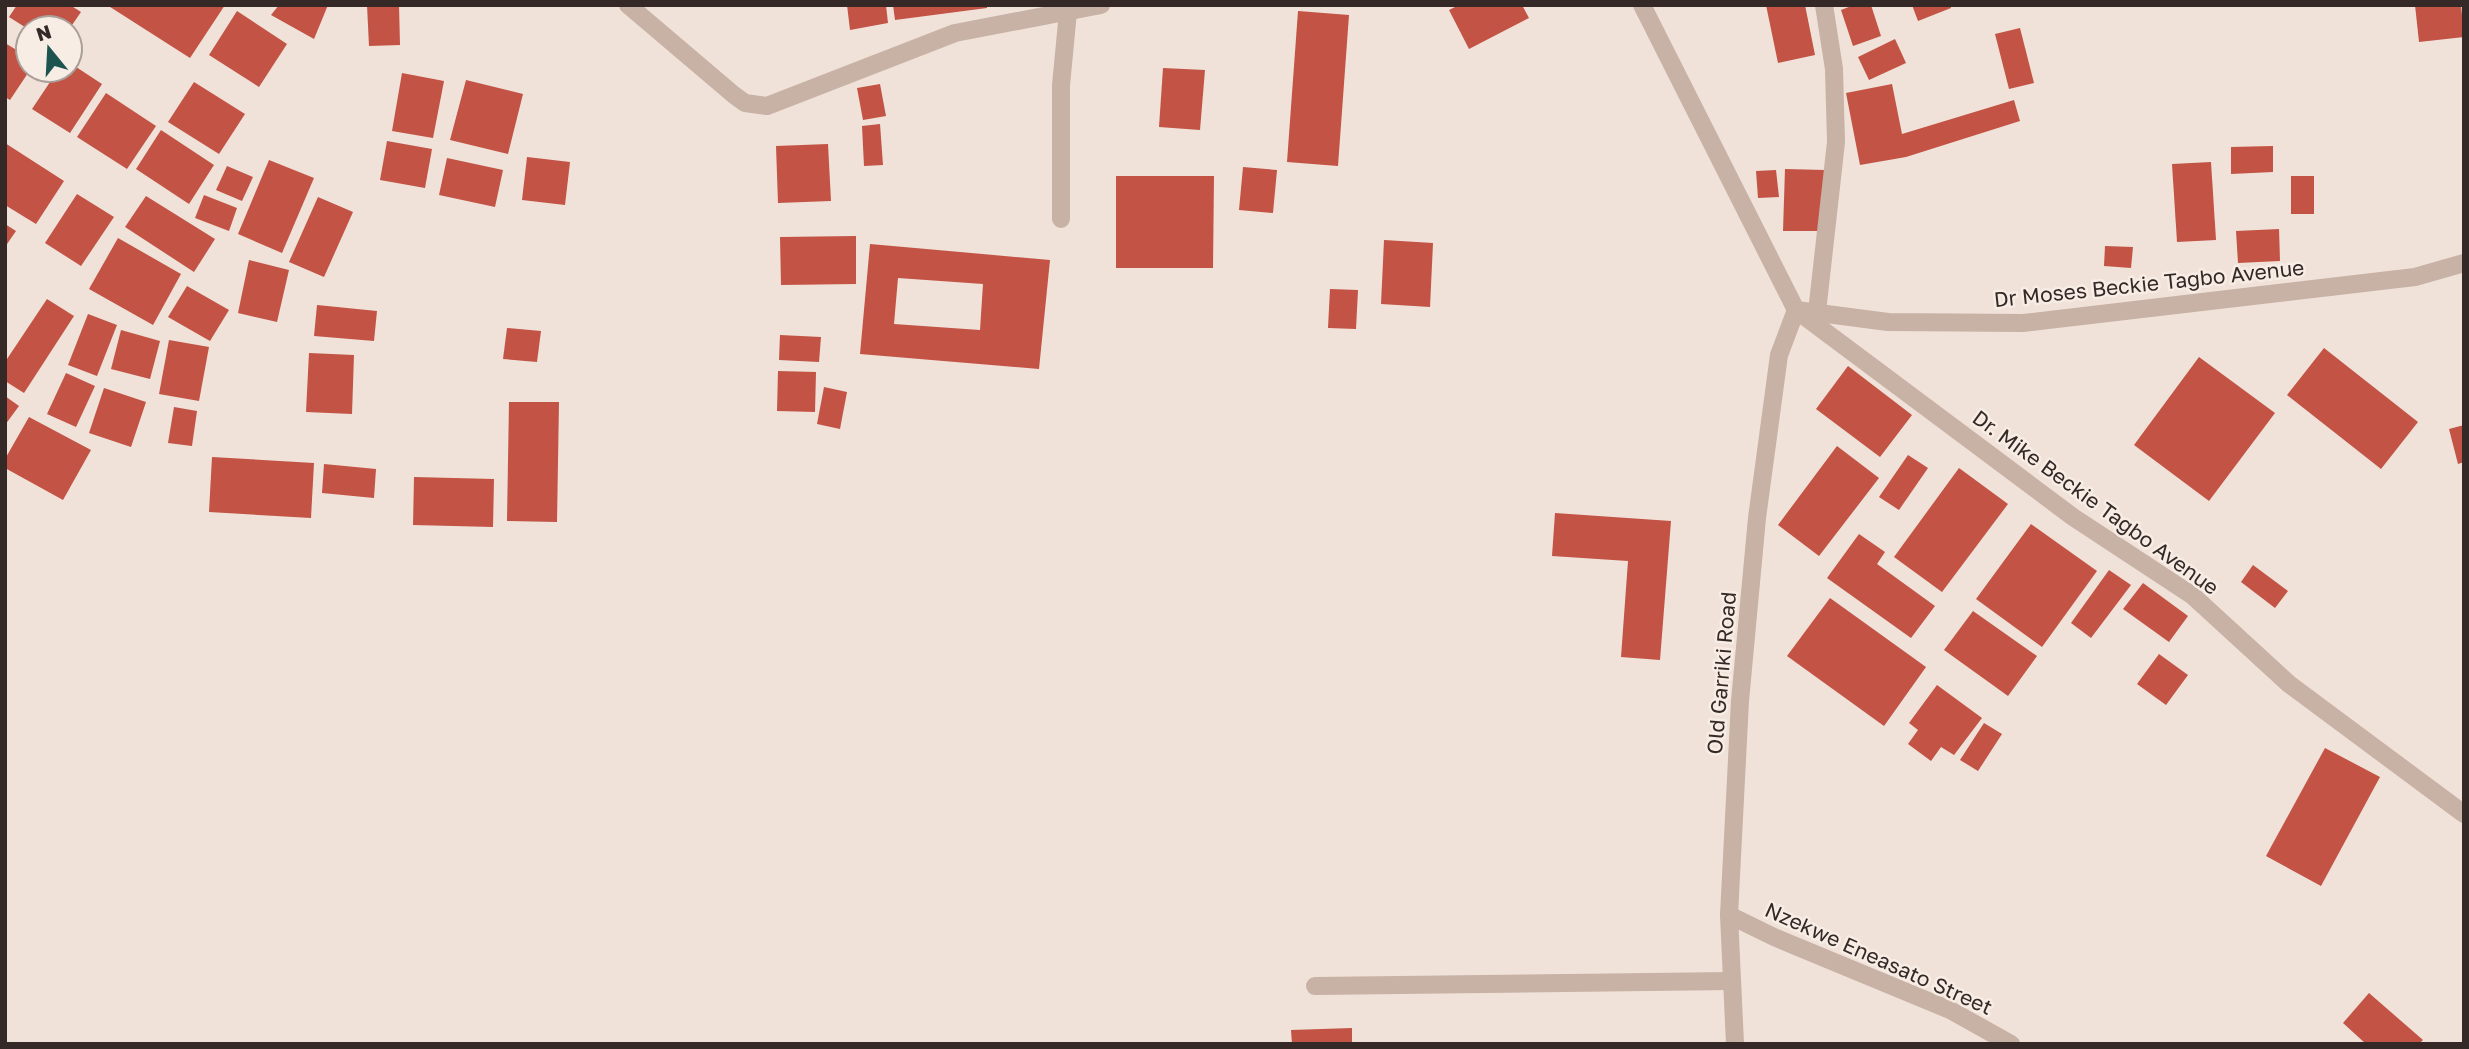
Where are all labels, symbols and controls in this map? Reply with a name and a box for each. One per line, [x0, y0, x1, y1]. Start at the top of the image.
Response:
north arrow [14, 14, 84, 84]
text: N [33, 19, 54, 46]
street label: Dr Moses Beckie Tagbo Avenue [1993, 254, 2305, 312]
street label: Dr. Mike Beckie Tagbo Avenue [1968, 404, 2224, 600]
street label: Old Garriki Road [1701, 591, 1741, 755]
street label: Nzekwe Eneasato Street [1761, 896, 1997, 1020]

